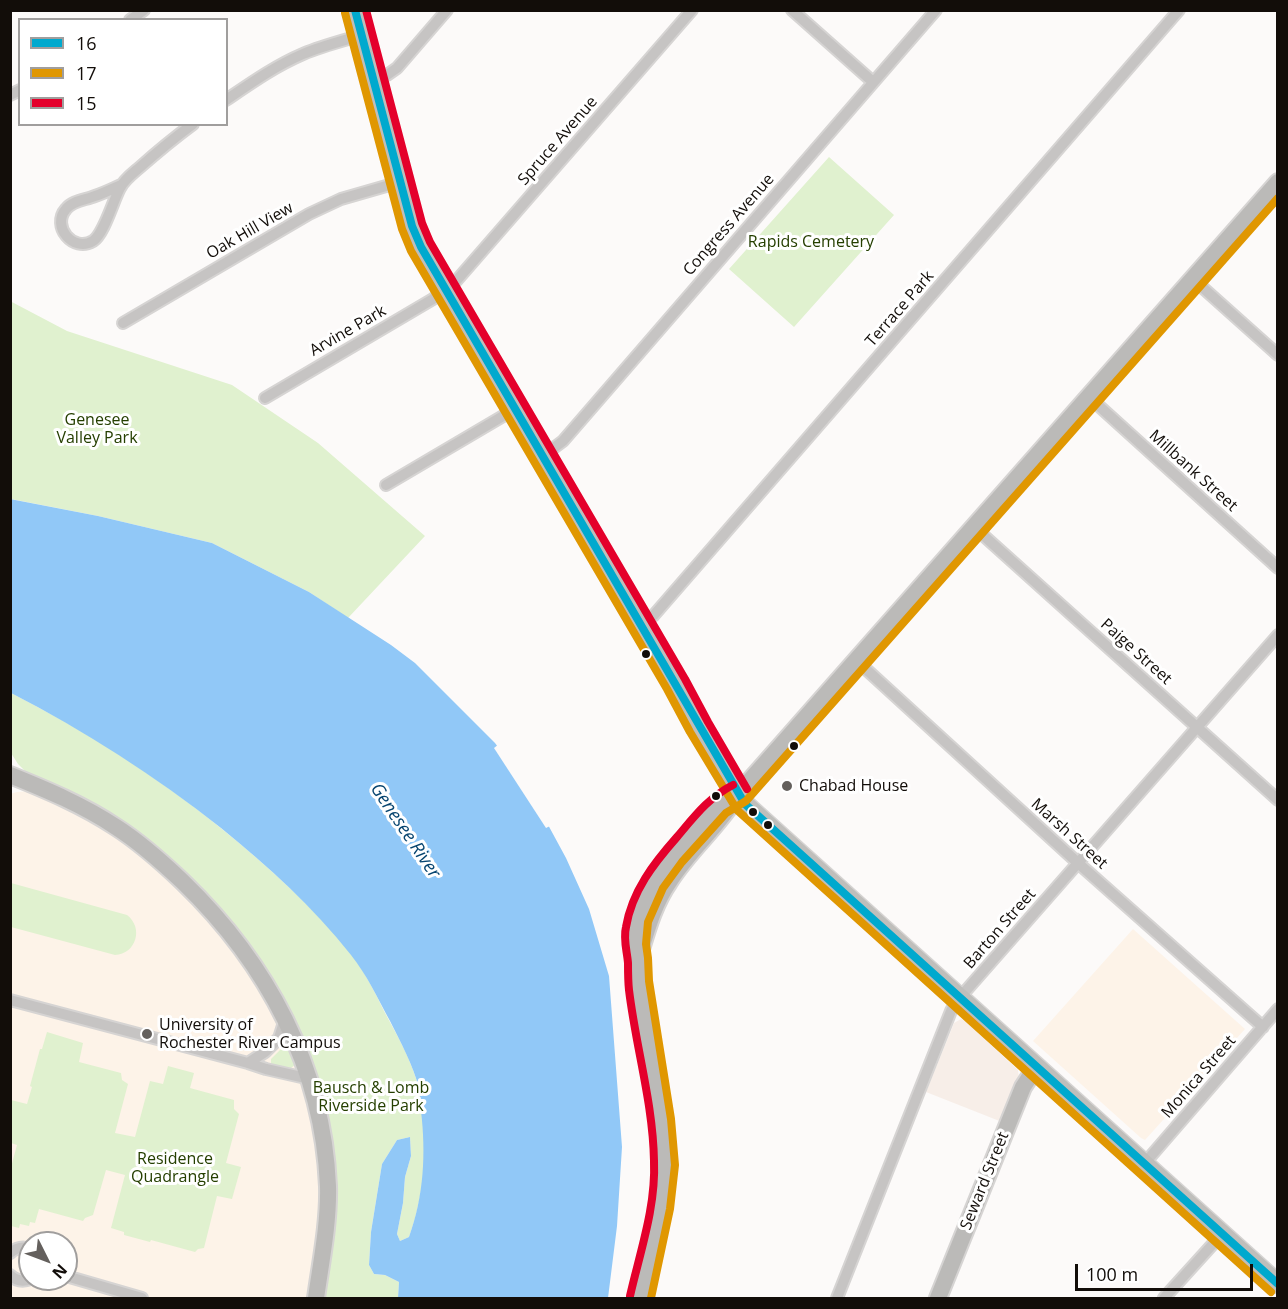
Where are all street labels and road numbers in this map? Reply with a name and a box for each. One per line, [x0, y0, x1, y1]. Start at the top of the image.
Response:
street label: Spruce Avenue [514, 93, 602, 189]
street label: Congress Avenue [679, 170, 779, 280]
street label: Oak Hill View [203, 198, 297, 264]
street label: Terrace Park [862, 267, 938, 351]
street label: Arvine Park [306, 301, 390, 361]
street label: Millbank Street [1145, 426, 1241, 516]
street label: Paige Street [1096, 615, 1176, 689]
street label: Marsh Street [1027, 795, 1111, 873]
street label: Barton Street [960, 885, 1040, 973]
street label: Monica Street [1158, 1032, 1240, 1122]
street label: Seward Street [957, 1129, 1013, 1233]

